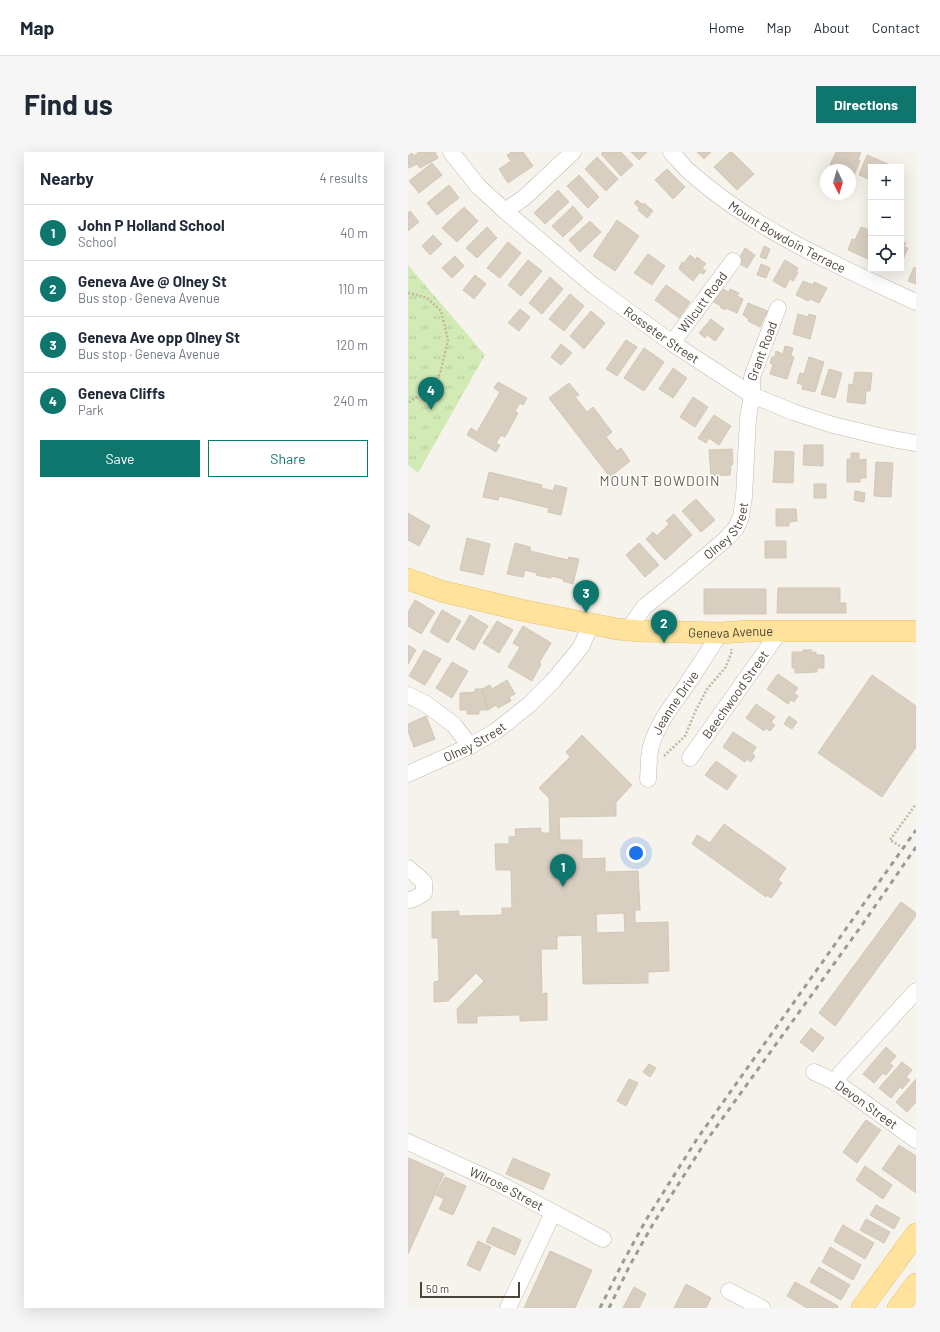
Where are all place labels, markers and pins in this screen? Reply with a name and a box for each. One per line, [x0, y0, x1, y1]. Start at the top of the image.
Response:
pin: 4 [418, 377, 444, 410]
pin: 3 [573, 580, 599, 613]
pin: 2 [651, 610, 677, 643]
pin: 1 [550, 854, 576, 887]

